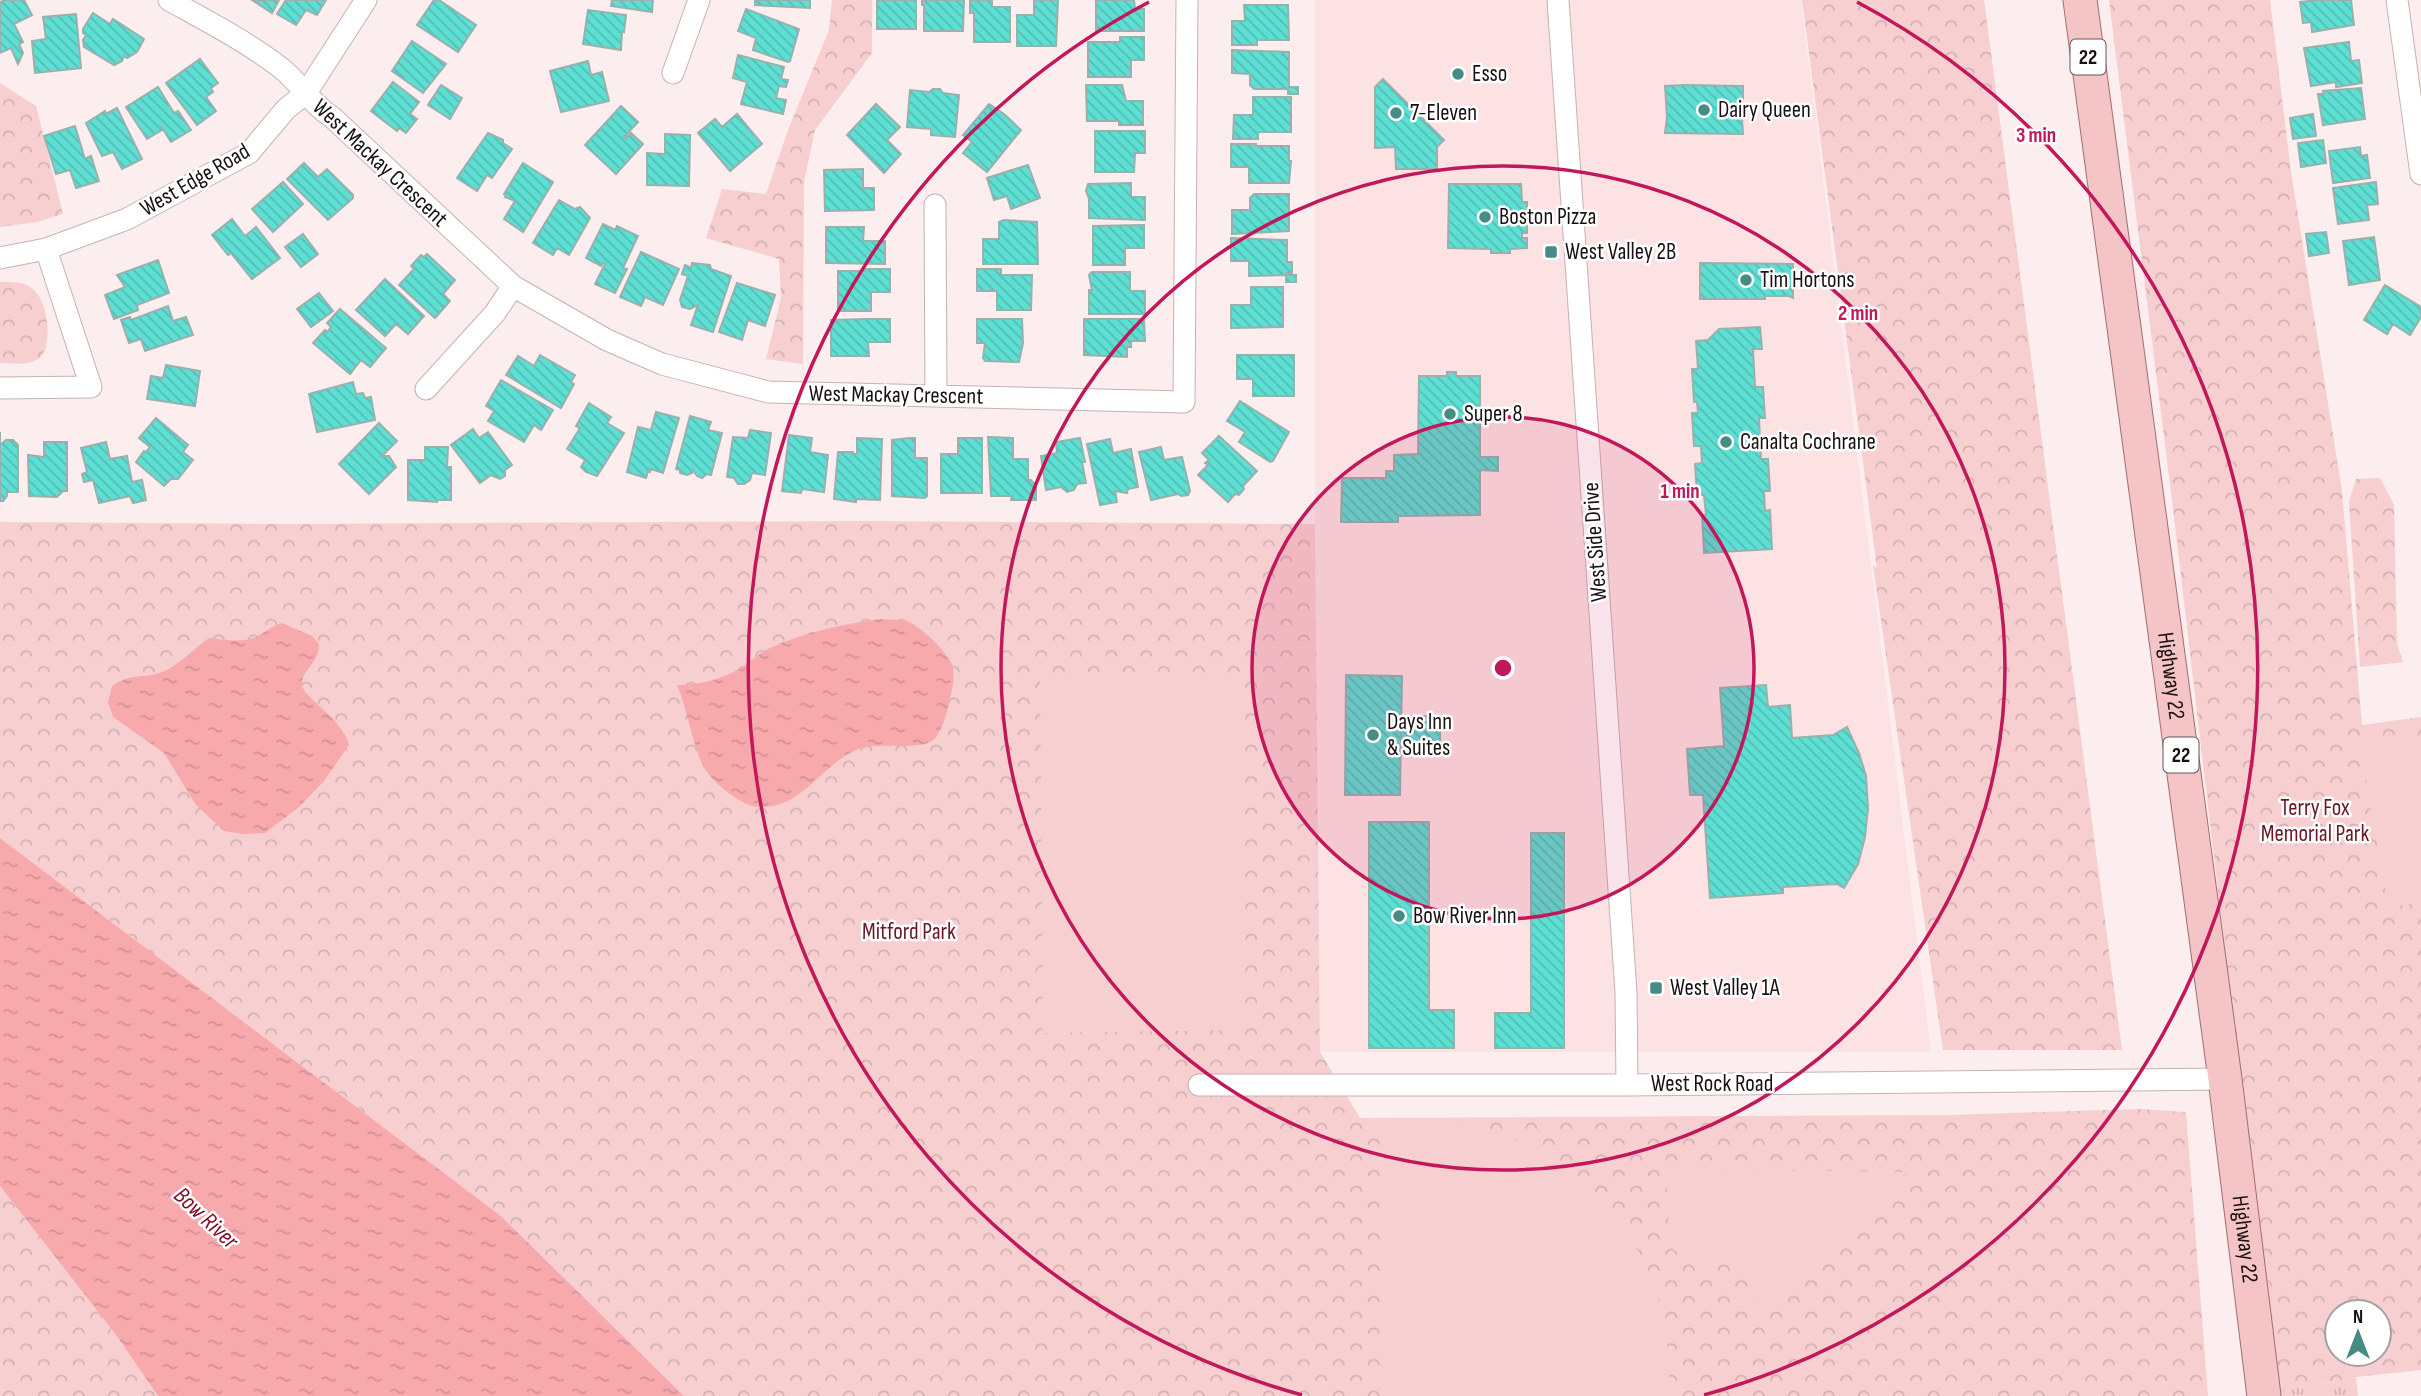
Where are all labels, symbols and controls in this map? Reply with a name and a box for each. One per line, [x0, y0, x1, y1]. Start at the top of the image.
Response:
road number: 22 [2070, 40, 2106, 74]
place label: Esso [1472, 60, 1507, 88]
marker: Esso [1450, 66, 1466, 82]
street label: West Mackay Crescent [307, 93, 453, 233]
place label: Dairy Queen [1718, 96, 1811, 124]
place label: 7-Eleven [1410, 99, 1477, 127]
marker: Dairy Queen [1696, 102, 1712, 118]
marker: 7-Eleven [1388, 105, 1404, 121]
text: 3 min [2016, 123, 2056, 148]
street label: West Edge Road [135, 137, 255, 223]
place label: Boston Pizza [1499, 203, 1596, 231]
marker: Boston Pizza [1477, 209, 1493, 225]
place label: West Valley 2B [1565, 238, 1676, 266]
marker: West Valley 2B [1543, 244, 1559, 260]
place label: Tim Hortons [1760, 266, 1855, 294]
marker: Tim Hortons [1738, 272, 1754, 288]
text: 2 min [1838, 301, 1878, 326]
street label: West Mackay Crescent [808, 379, 984, 411]
place label: Super 8 [1464, 400, 1523, 428]
marker: Super 8 [1442, 406, 1458, 422]
place label: Canalta Cochrane [1740, 428, 1876, 456]
marker: Canalta Cochrane [1718, 434, 1734, 450]
text: 1 min [1660, 479, 1700, 504]
street label: West Side Drive [1577, 481, 1613, 603]
street label: Highway 22 [2151, 631, 2191, 721]
centre of rings [1491, 656, 1515, 680]
place label: Days Inn & Suites [1387, 708, 1452, 762]
marker: Days Inn & Suites [1365, 727, 1381, 743]
road number: 22 [2164, 738, 2198, 772]
park label: Terry Fox Memorial Park [2261, 794, 2369, 848]
place label: Bow River Inn [1413, 902, 1517, 930]
marker: Bow River Inn [1391, 908, 1407, 924]
park label: Mitford Park [862, 918, 956, 946]
place label: West Valley 1A [1670, 974, 1780, 1002]
marker: West Valley 1A [1648, 980, 1664, 996]
street label: West Rock Road [1651, 1070, 1773, 1098]
water label: Bow River [168, 1181, 245, 1256]
street label: Highway 22 [2225, 1194, 2264, 1284]
north arrow [2323, 1298, 2393, 1368]
text: N [2353, 1306, 2363, 1329]

